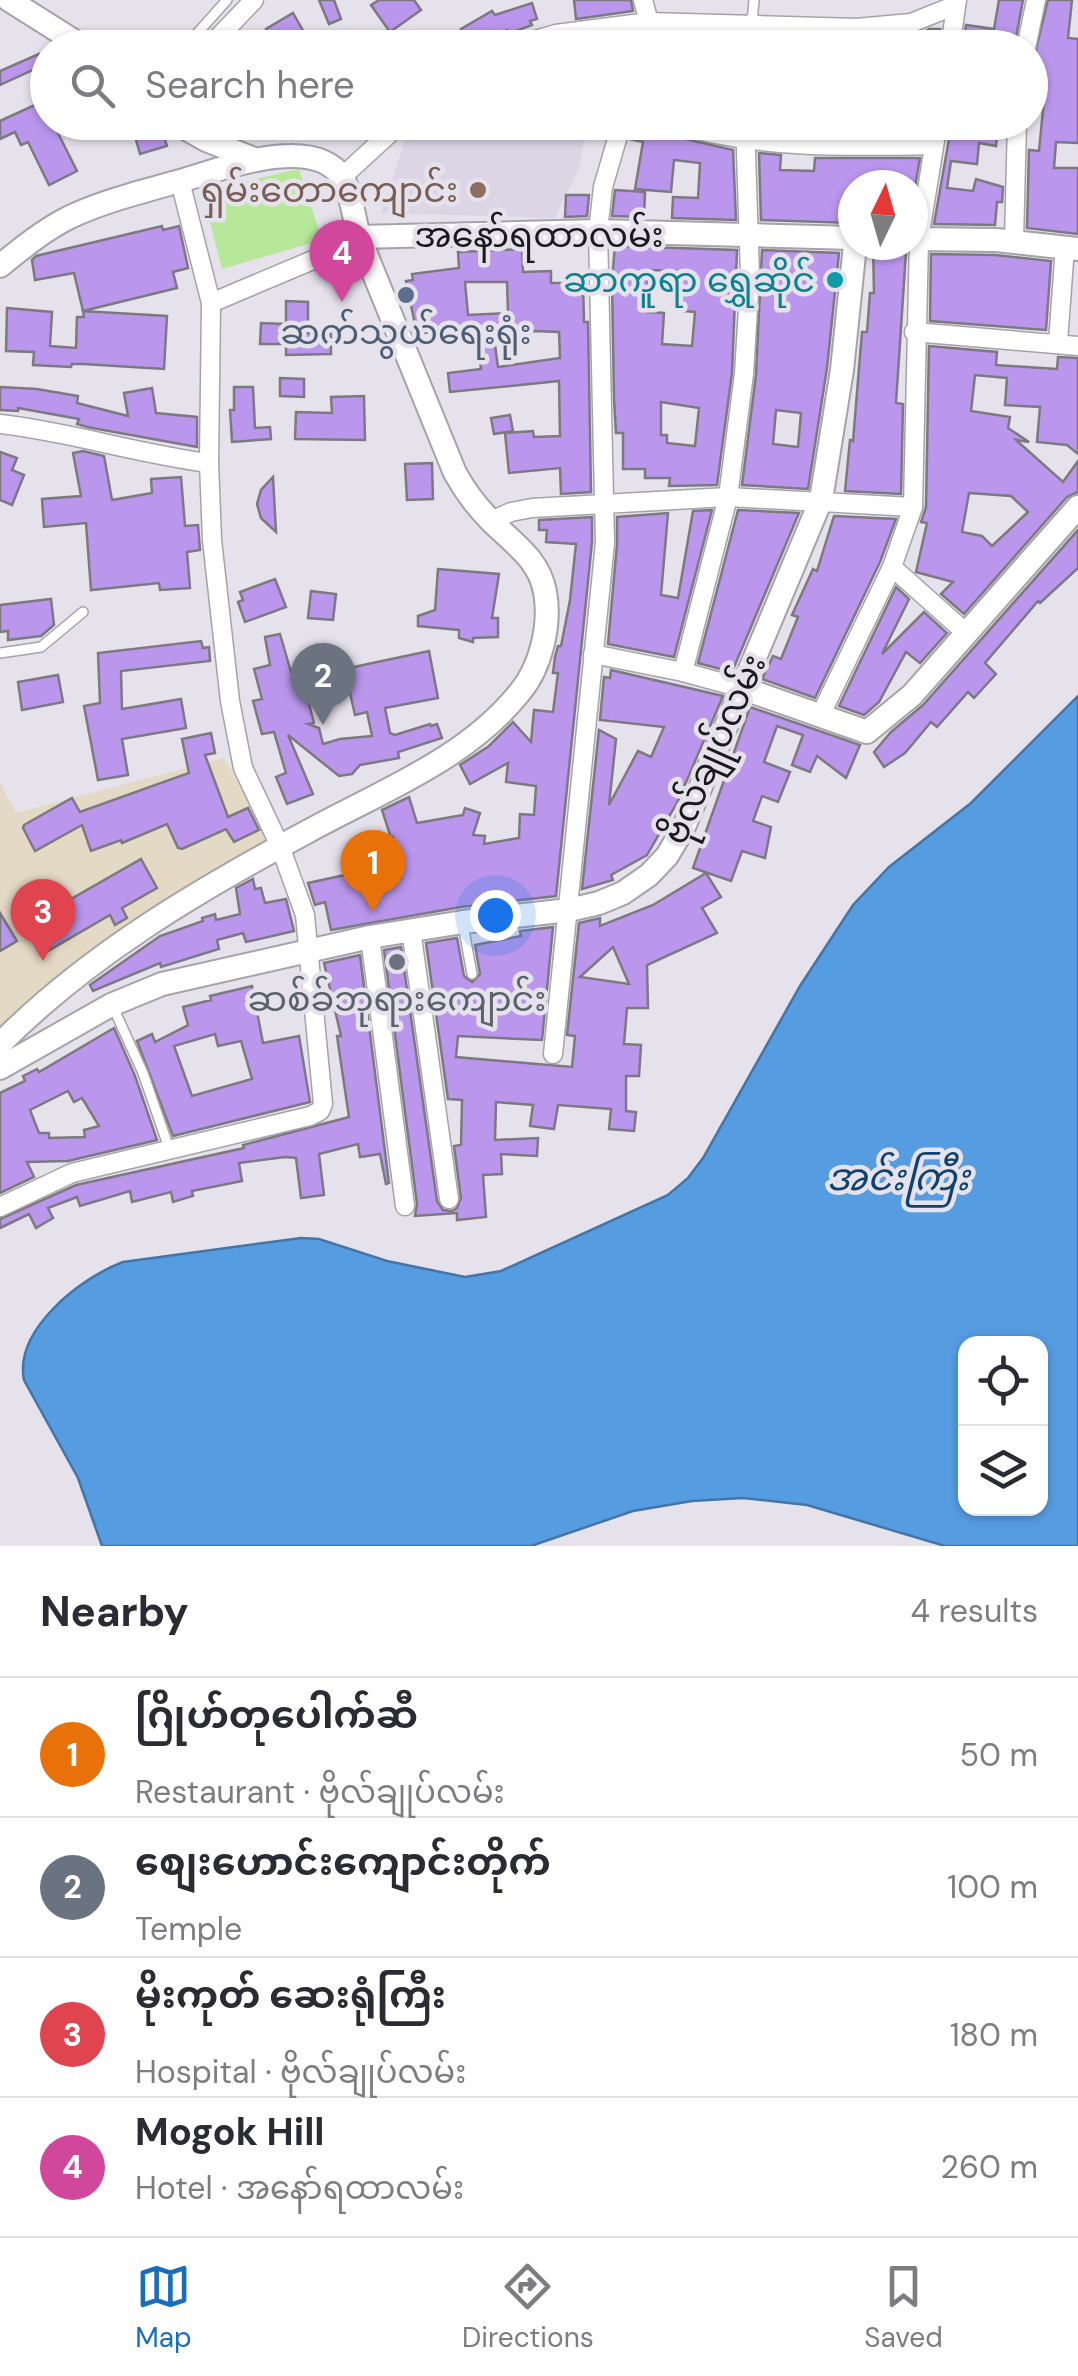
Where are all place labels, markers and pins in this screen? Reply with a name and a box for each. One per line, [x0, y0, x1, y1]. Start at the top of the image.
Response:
place label: ရှမ်းတောကျောင်း [201, 166, 458, 219]
marker: ရှမ်းတောကျောင်း [467, 179, 489, 201]
pin: 4 [310, 220, 374, 302]
place label: ဆာကူရာ ရွှေဆိုင် [563, 256, 815, 308]
marker: ဆာကူရာ ရွှေဆိုင် [824, 269, 846, 291]
marker: ဆက်သွယ်ရေးရုံး [395, 284, 417, 306]
place label: ဆက်သွယ်ရေးရုံး [280, 308, 532, 360]
pin: 2 [290, 642, 356, 725]
pin: 1 [340, 830, 406, 912]
pin: 3 [10, 878, 76, 961]
marker: ဆစ်ခ်ဘုရားကျောင်း [386, 951, 408, 973]
place label: ဆစ်ခ်ဘုရားကျောင်း [248, 975, 546, 1028]

